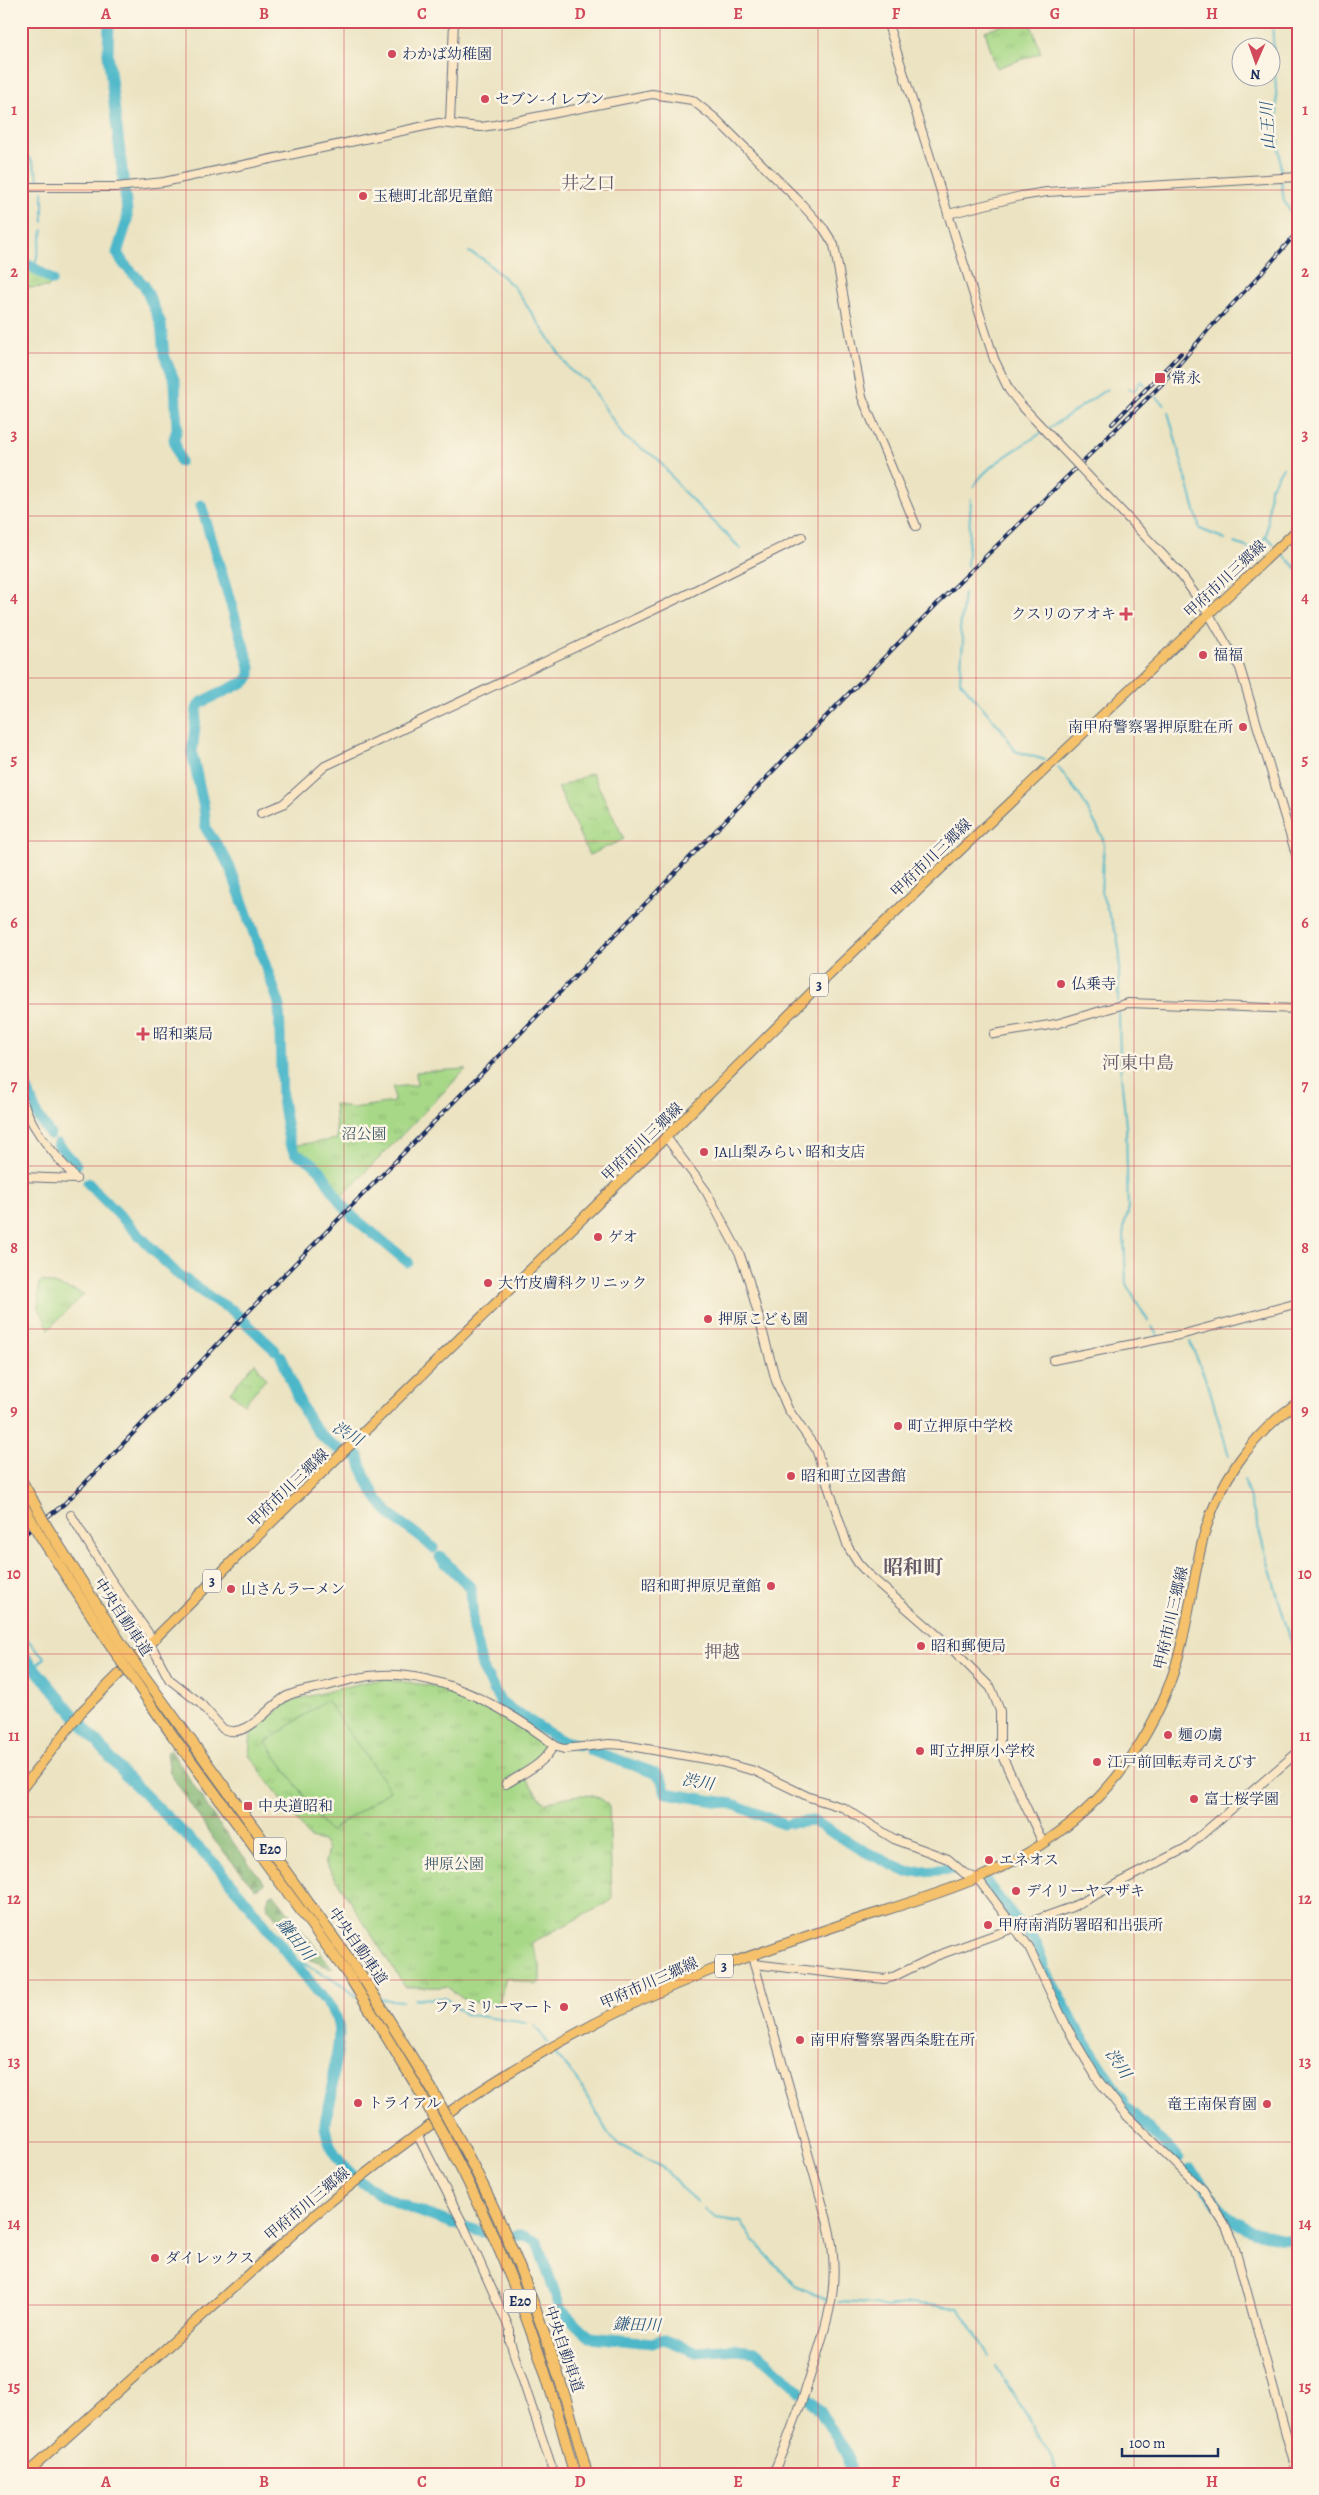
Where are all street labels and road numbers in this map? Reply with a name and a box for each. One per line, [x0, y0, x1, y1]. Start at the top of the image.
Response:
street label: 甲府市川三郷線 [1180, 536, 1270, 622]
street label: 甲府市川三郷線 [886, 814, 976, 902]
road number: 3 [810, 974, 828, 996]
street label: 甲府市川三郷線 [597, 1098, 687, 1186]
street label: 甲府市川三郷線 [243, 1444, 333, 1532]
street label: 甲府市川三郷線 [1149, 1565, 1193, 1671]
road number: 3 [203, 1570, 221, 1592]
street label: 中央自動車道 [90, 1574, 156, 1660]
road number: E20 [254, 1838, 286, 1860]
street label: 中央自動車道 [324, 1903, 392, 1989]
street label: 甲府市川三郷線 [597, 1953, 701, 2013]
road number: 3 [715, 1954, 733, 1978]
street label: 甲府市川三郷線 [260, 2163, 354, 2245]
road number: E20 [504, 2290, 536, 2312]
street label: 中央自動車道 [540, 2303, 588, 2395]

